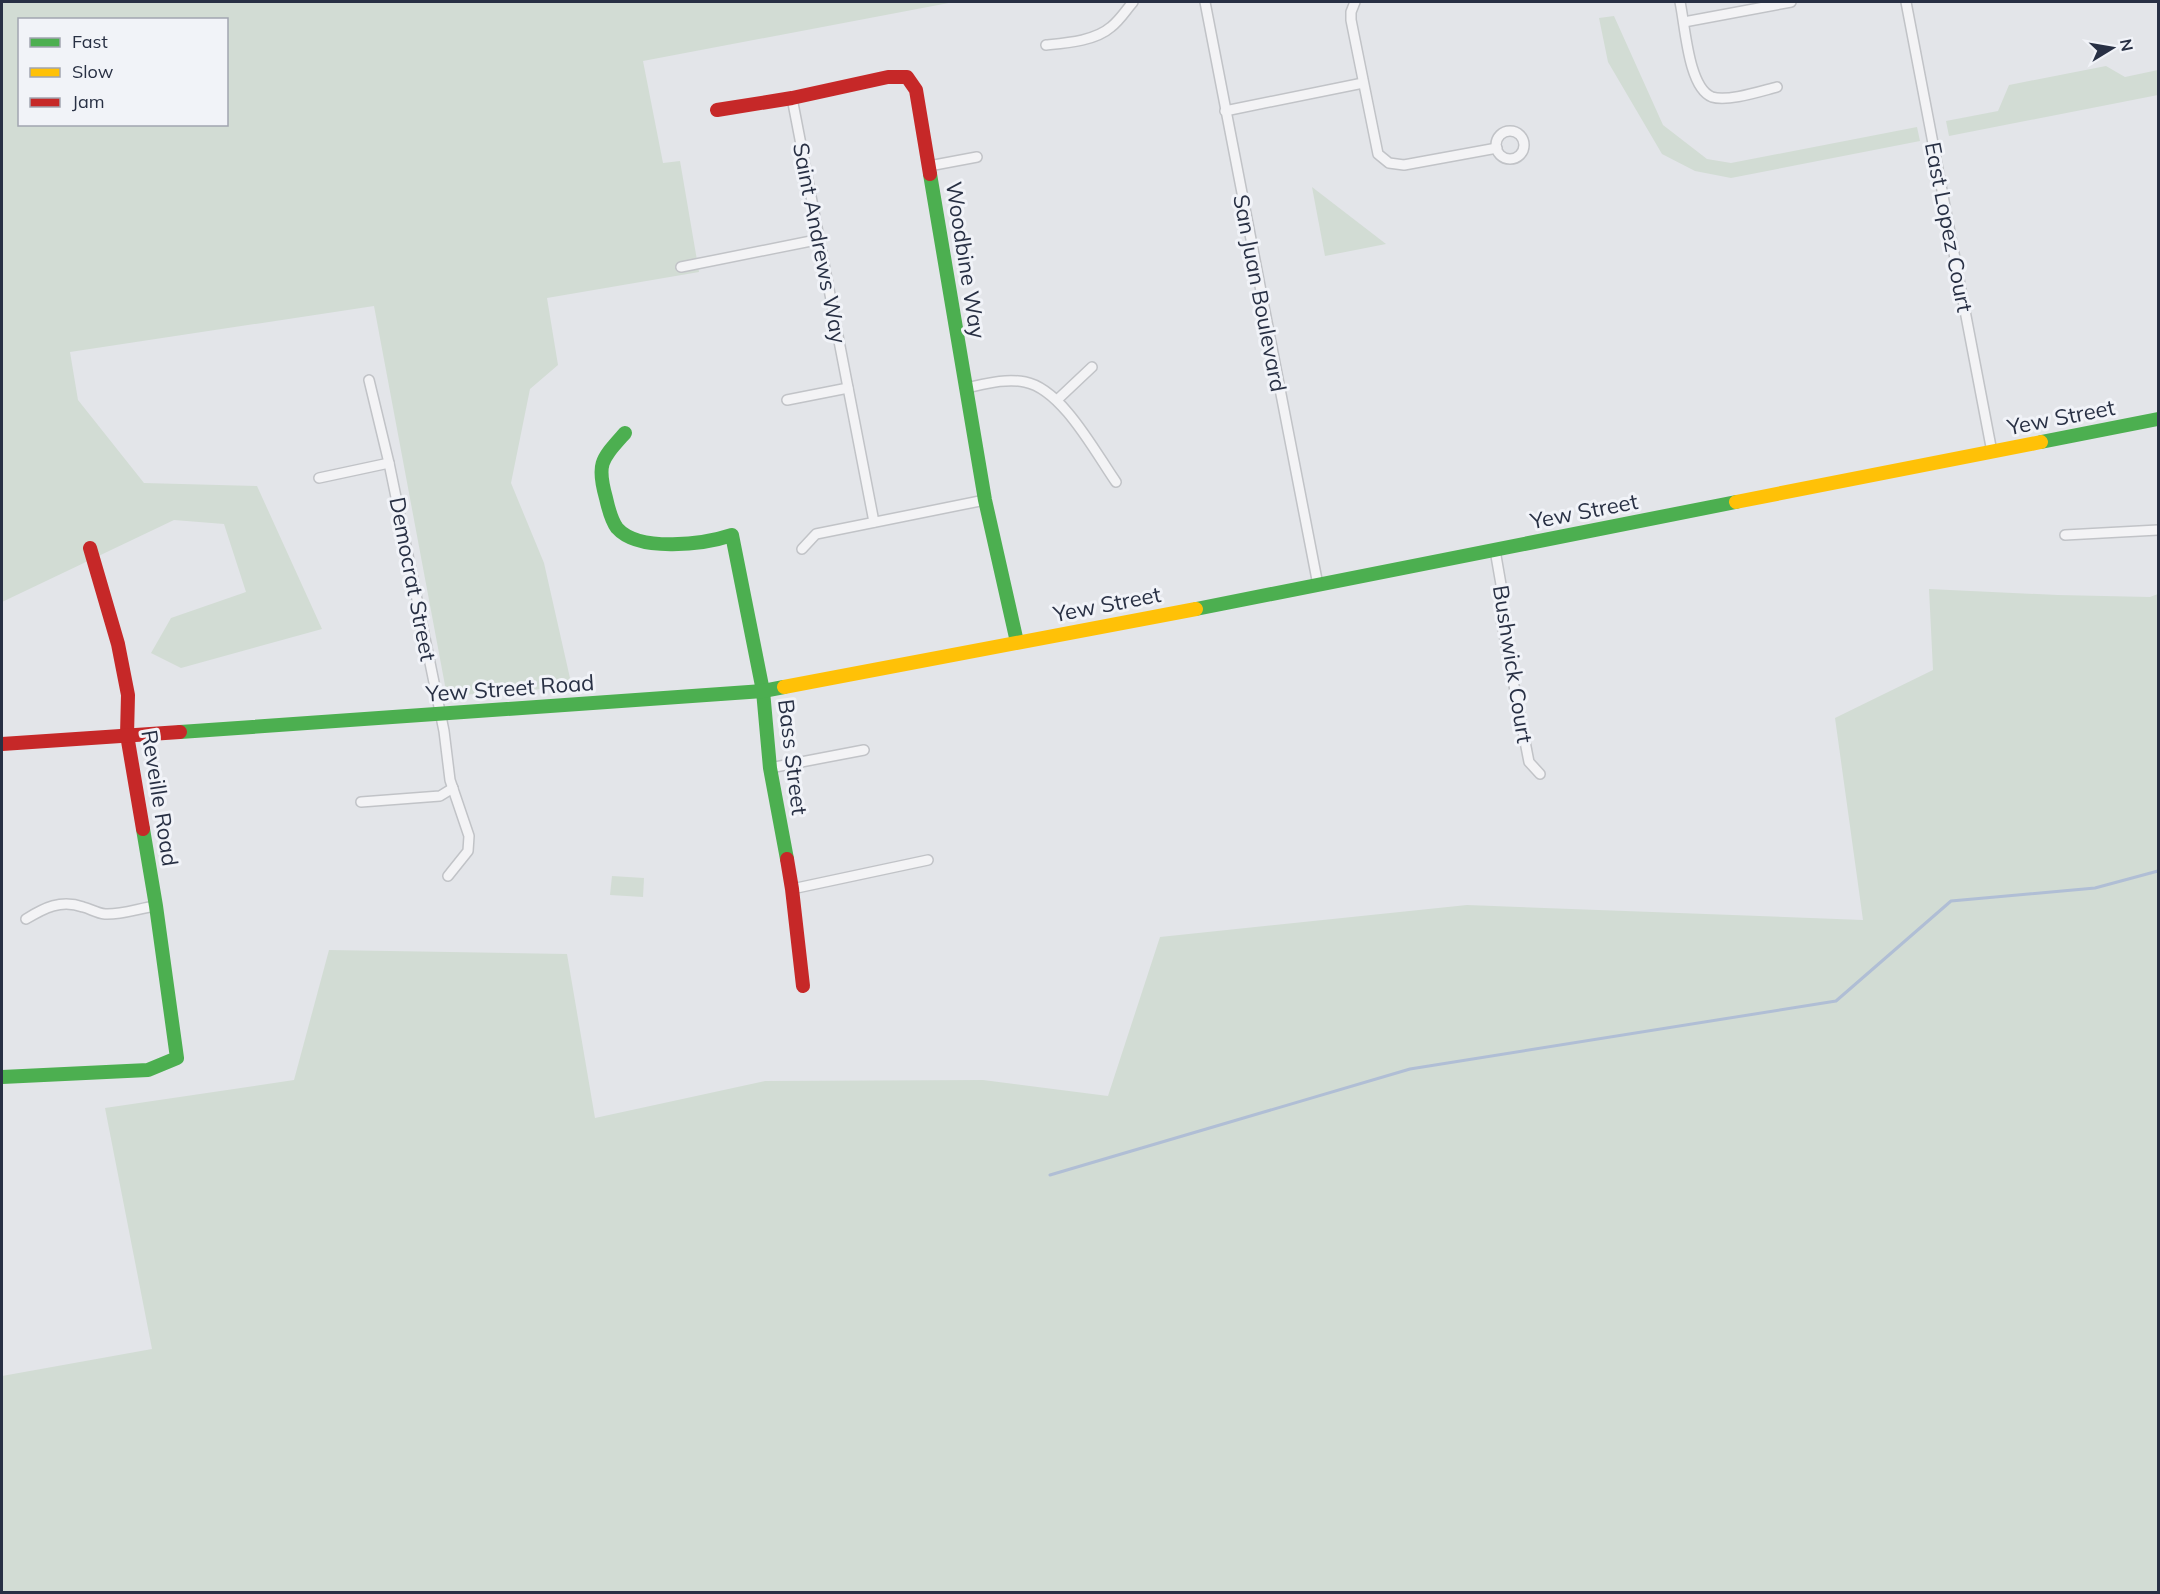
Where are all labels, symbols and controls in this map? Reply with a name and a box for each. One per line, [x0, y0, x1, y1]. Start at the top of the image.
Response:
legend [18, 18, 228, 126]
north arrow [2082, 18, 2142, 78]
text: Fast [72, 30, 108, 53]
text: N [2116, 37, 2138, 53]
text: Slow [72, 60, 114, 83]
text: Jam [72, 90, 105, 113]
street label: Saint Andrews Way [787, 140, 853, 346]
street label: East Lopez Court [1919, 140, 1979, 315]
street label: Woodbine Way [940, 180, 992, 341]
street label: San Juan Boulevard [1227, 192, 1293, 394]
street label: Yew Street [2004, 393, 2118, 441]
street label: Yew Street [1527, 487, 1641, 535]
street label: Democrat Street [383, 495, 443, 664]
street label: Yew Street [1050, 580, 1164, 628]
street label: Bushwick Court [1487, 583, 1539, 745]
street label: Yew Street Road [424, 668, 595, 708]
street label: Bass Street [772, 697, 814, 817]
street label: Reveille Road [135, 728, 185, 868]

